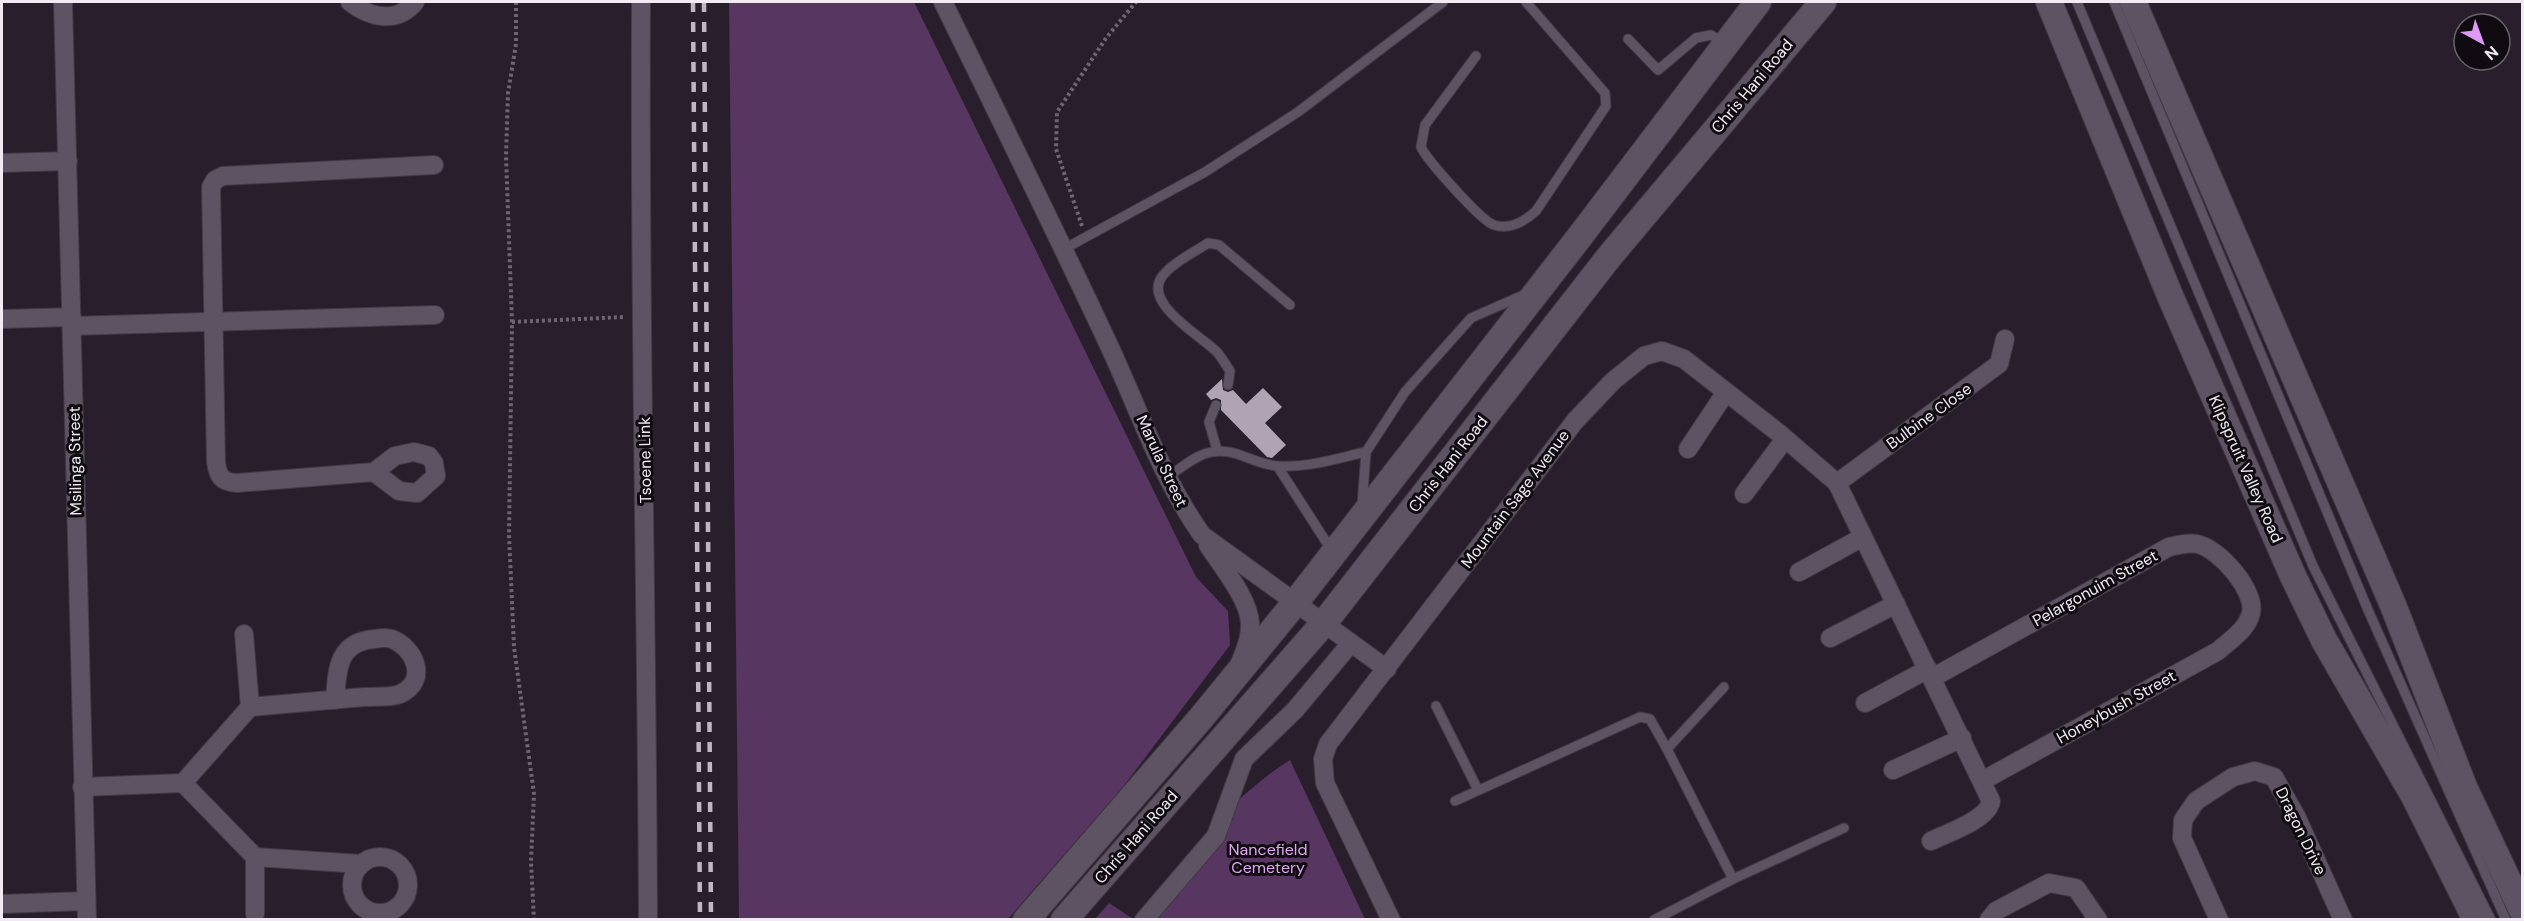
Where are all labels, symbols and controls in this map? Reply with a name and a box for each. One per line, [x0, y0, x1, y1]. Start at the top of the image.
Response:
north arrow [2452, 12, 2512, 72]
street label: Chris Hani Road [1706, 34, 1798, 138]
text: N [2480, 41, 2503, 65]
street label: Bulbine Close [1882, 378, 1976, 454]
street label: Klipspruit Valley Road [2204, 392, 2288, 546]
street label: Msilinga Street [64, 406, 86, 516]
street label: Chris Hani Road [1404, 411, 1492, 517]
street label: Marula Street [1132, 412, 1192, 510]
street label: Tsoene Link [634, 417, 656, 503]
street label: Mountain Sage Avenue [1456, 426, 1574, 572]
street label: Pelargonuim Street [2029, 545, 2161, 631]
street label: Honeybush Street [2053, 666, 2179, 748]
street label: Dragon Drive [2271, 784, 2331, 878]
street label: Chris Hani Road [1090, 786, 1182, 888]
park label: Nancefield Cemetery [1229, 839, 1307, 878]

